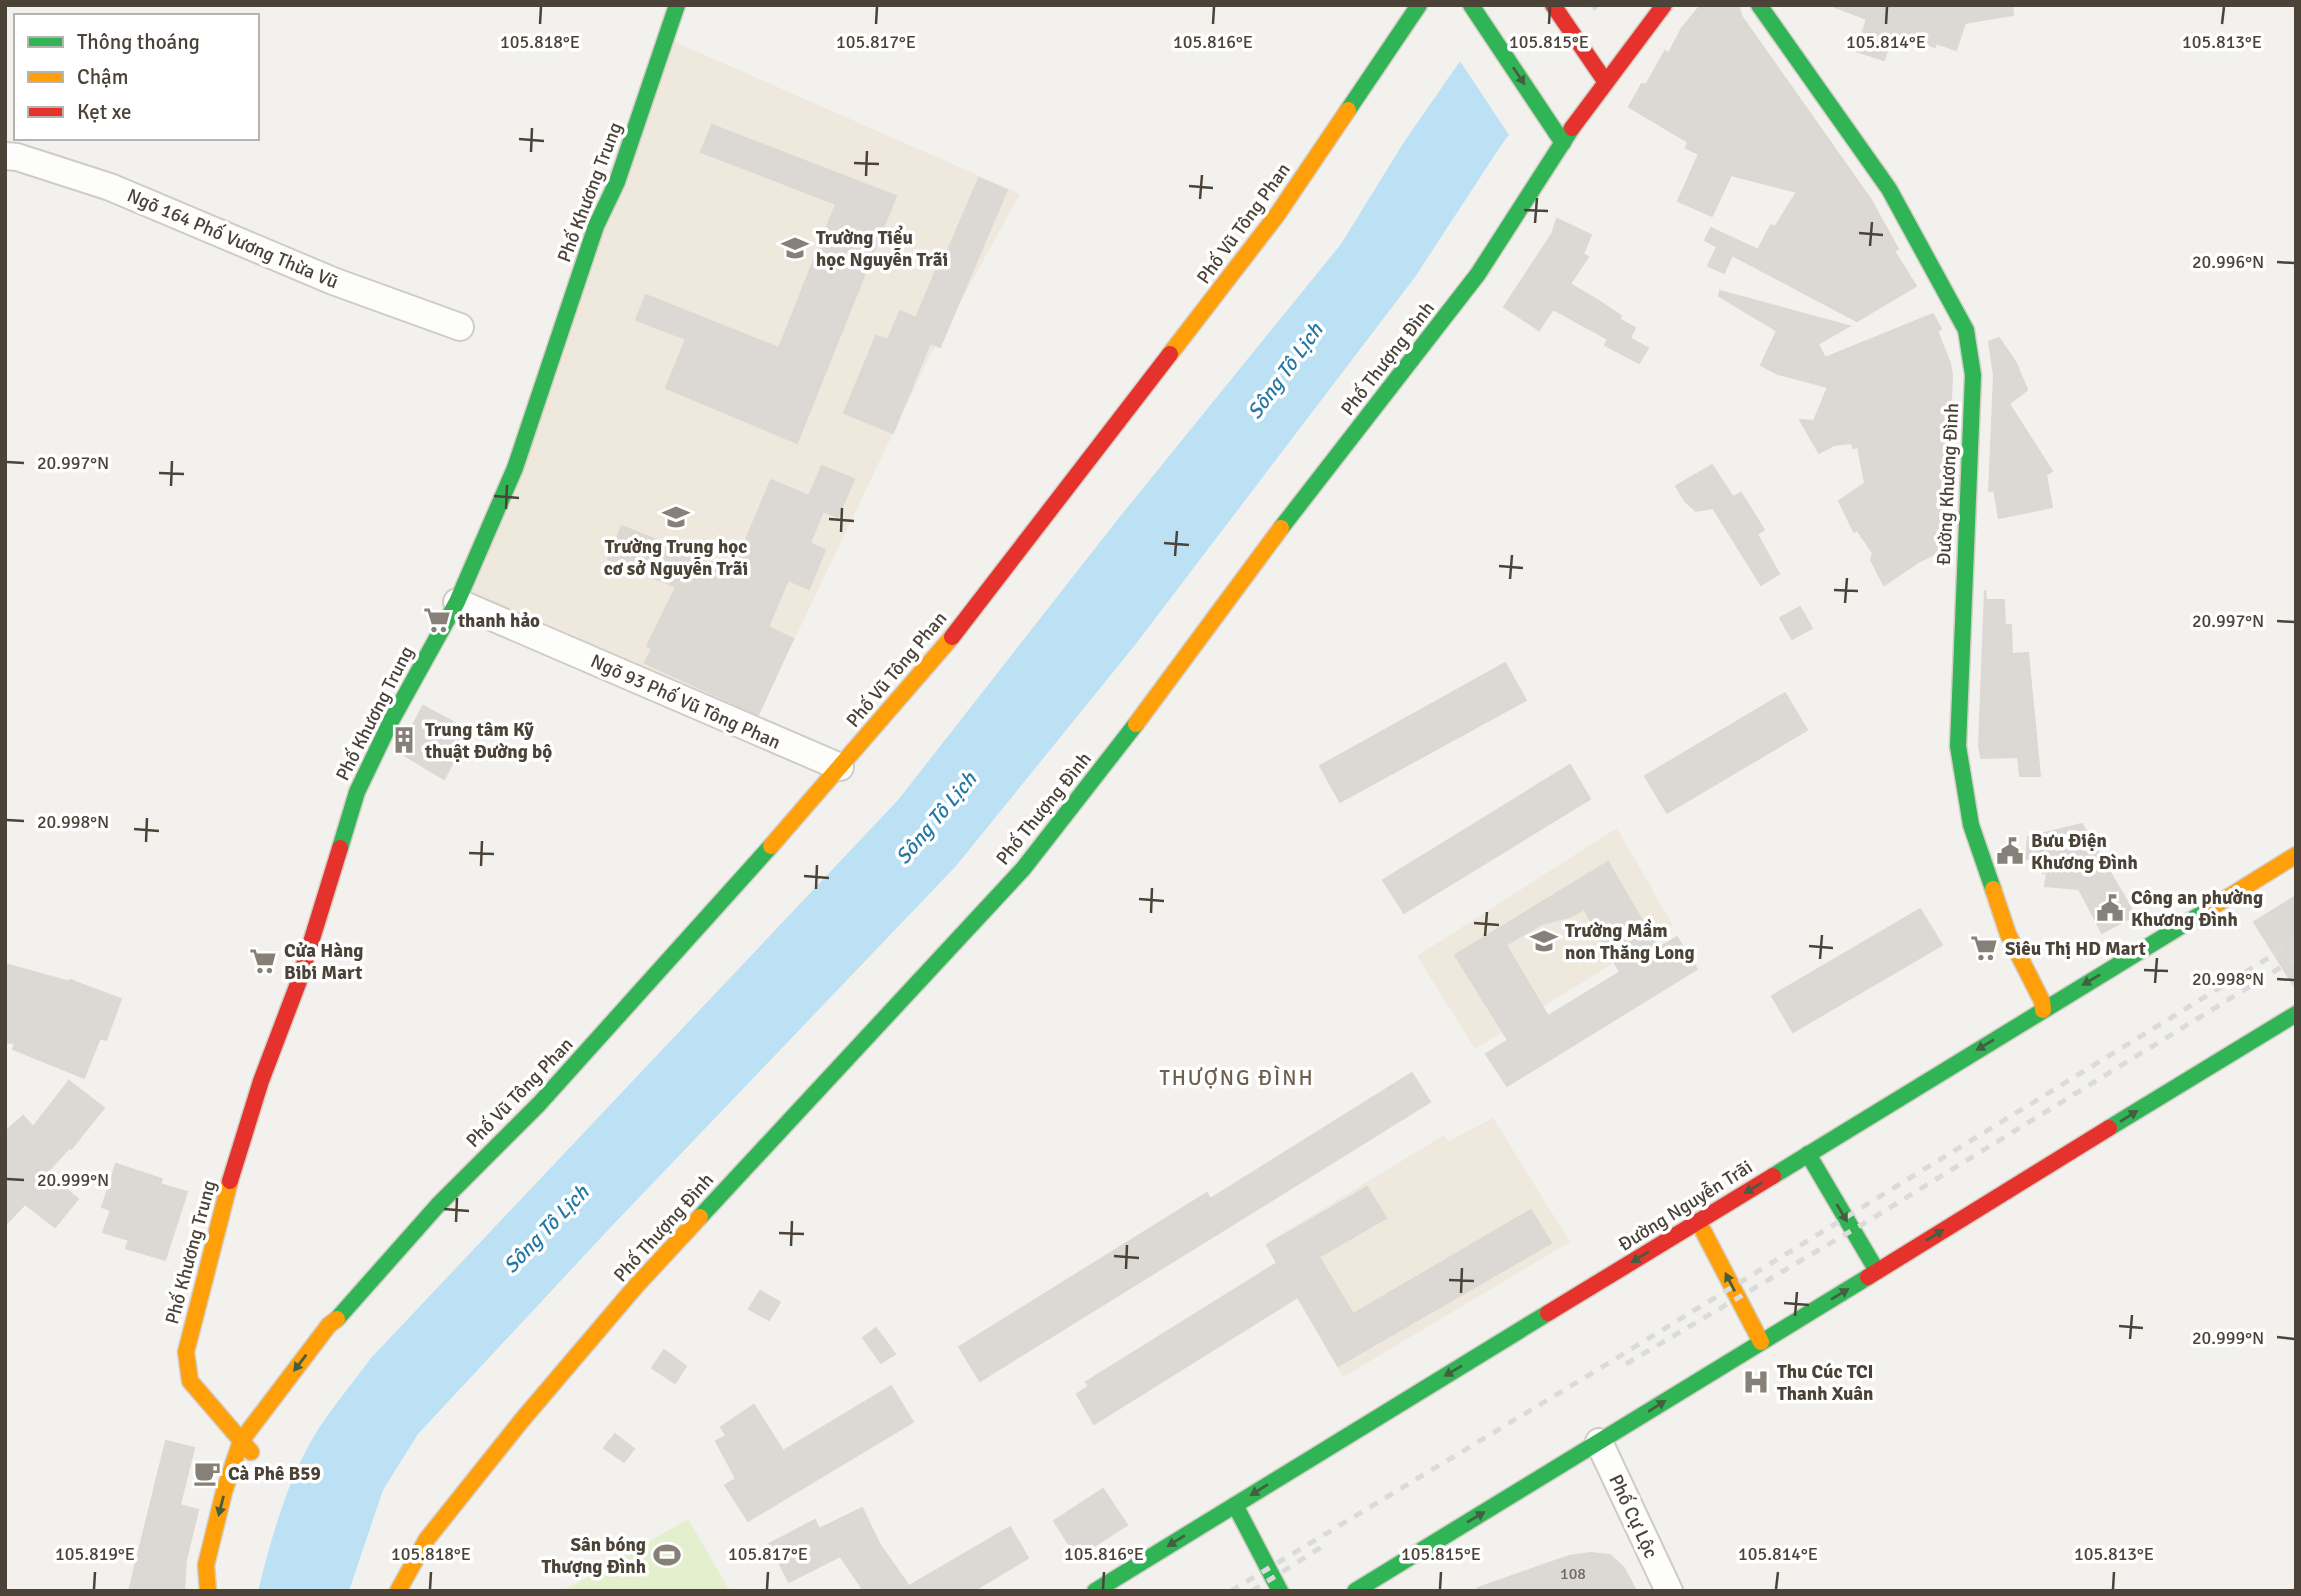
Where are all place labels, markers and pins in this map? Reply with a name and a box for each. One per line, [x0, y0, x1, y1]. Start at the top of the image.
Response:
place label: Trường Tiểu học Nguyễn Trãi [816, 225, 948, 272]
school or university icon: Trường Tiểu học Nguyễn Trãi [780, 233, 810, 263]
school or university icon: Trường Trung học cơ sở Nguyễn Trãi [661, 502, 691, 532]
place label: Trường Trung học cơ sở Nguyễn Trãi [604, 535, 748, 581]
supermarket icon: thanh hảo [422, 605, 452, 635]
place label: thanh hảo [457, 609, 540, 633]
place label: Trung tâm Kỹ thuật Đường bộ [424, 718, 552, 764]
building icon: Trung tâm Kỹ thuật Đường bộ [389, 725, 419, 755]
place label: Bưu Điện Khương Đình [2031, 829, 2138, 875]
public building icon: Bưu Điện Khương Đình [1995, 836, 2025, 866]
place label: Công an phường Khương Đình [2131, 886, 2263, 932]
public building icon: Công an phường Khương Đình [2095, 893, 2125, 923]
place label: Trường Mầm non Thăng Long [1565, 918, 1695, 965]
school or university icon: Trường Mầm non Thăng Long [1529, 926, 1559, 956]
supermarket icon: Siêu Thị HD Mart [1969, 933, 1999, 963]
place label: Siêu Thị HD Mart [2005, 937, 2146, 961]
place label: Cửa Hàng Bibi Mart [284, 939, 364, 985]
supermarket icon: Cửa Hàng Bibi Mart [248, 946, 278, 976]
place label: Thu Cúc TCI Thanh Xuân [1777, 1360, 1874, 1406]
hospital icon: Thu Cúc TCI Thanh Xuân [1741, 1367, 1771, 1397]
cafe icon: Cà Phê B59 [192, 1458, 222, 1488]
place label: Cà Phê B59 [228, 1462, 321, 1486]
place label: Sân bóng Thượng Đình [541, 1533, 646, 1579]
sports icon: Sân bóng Thượng Đình [652, 1540, 682, 1570]

